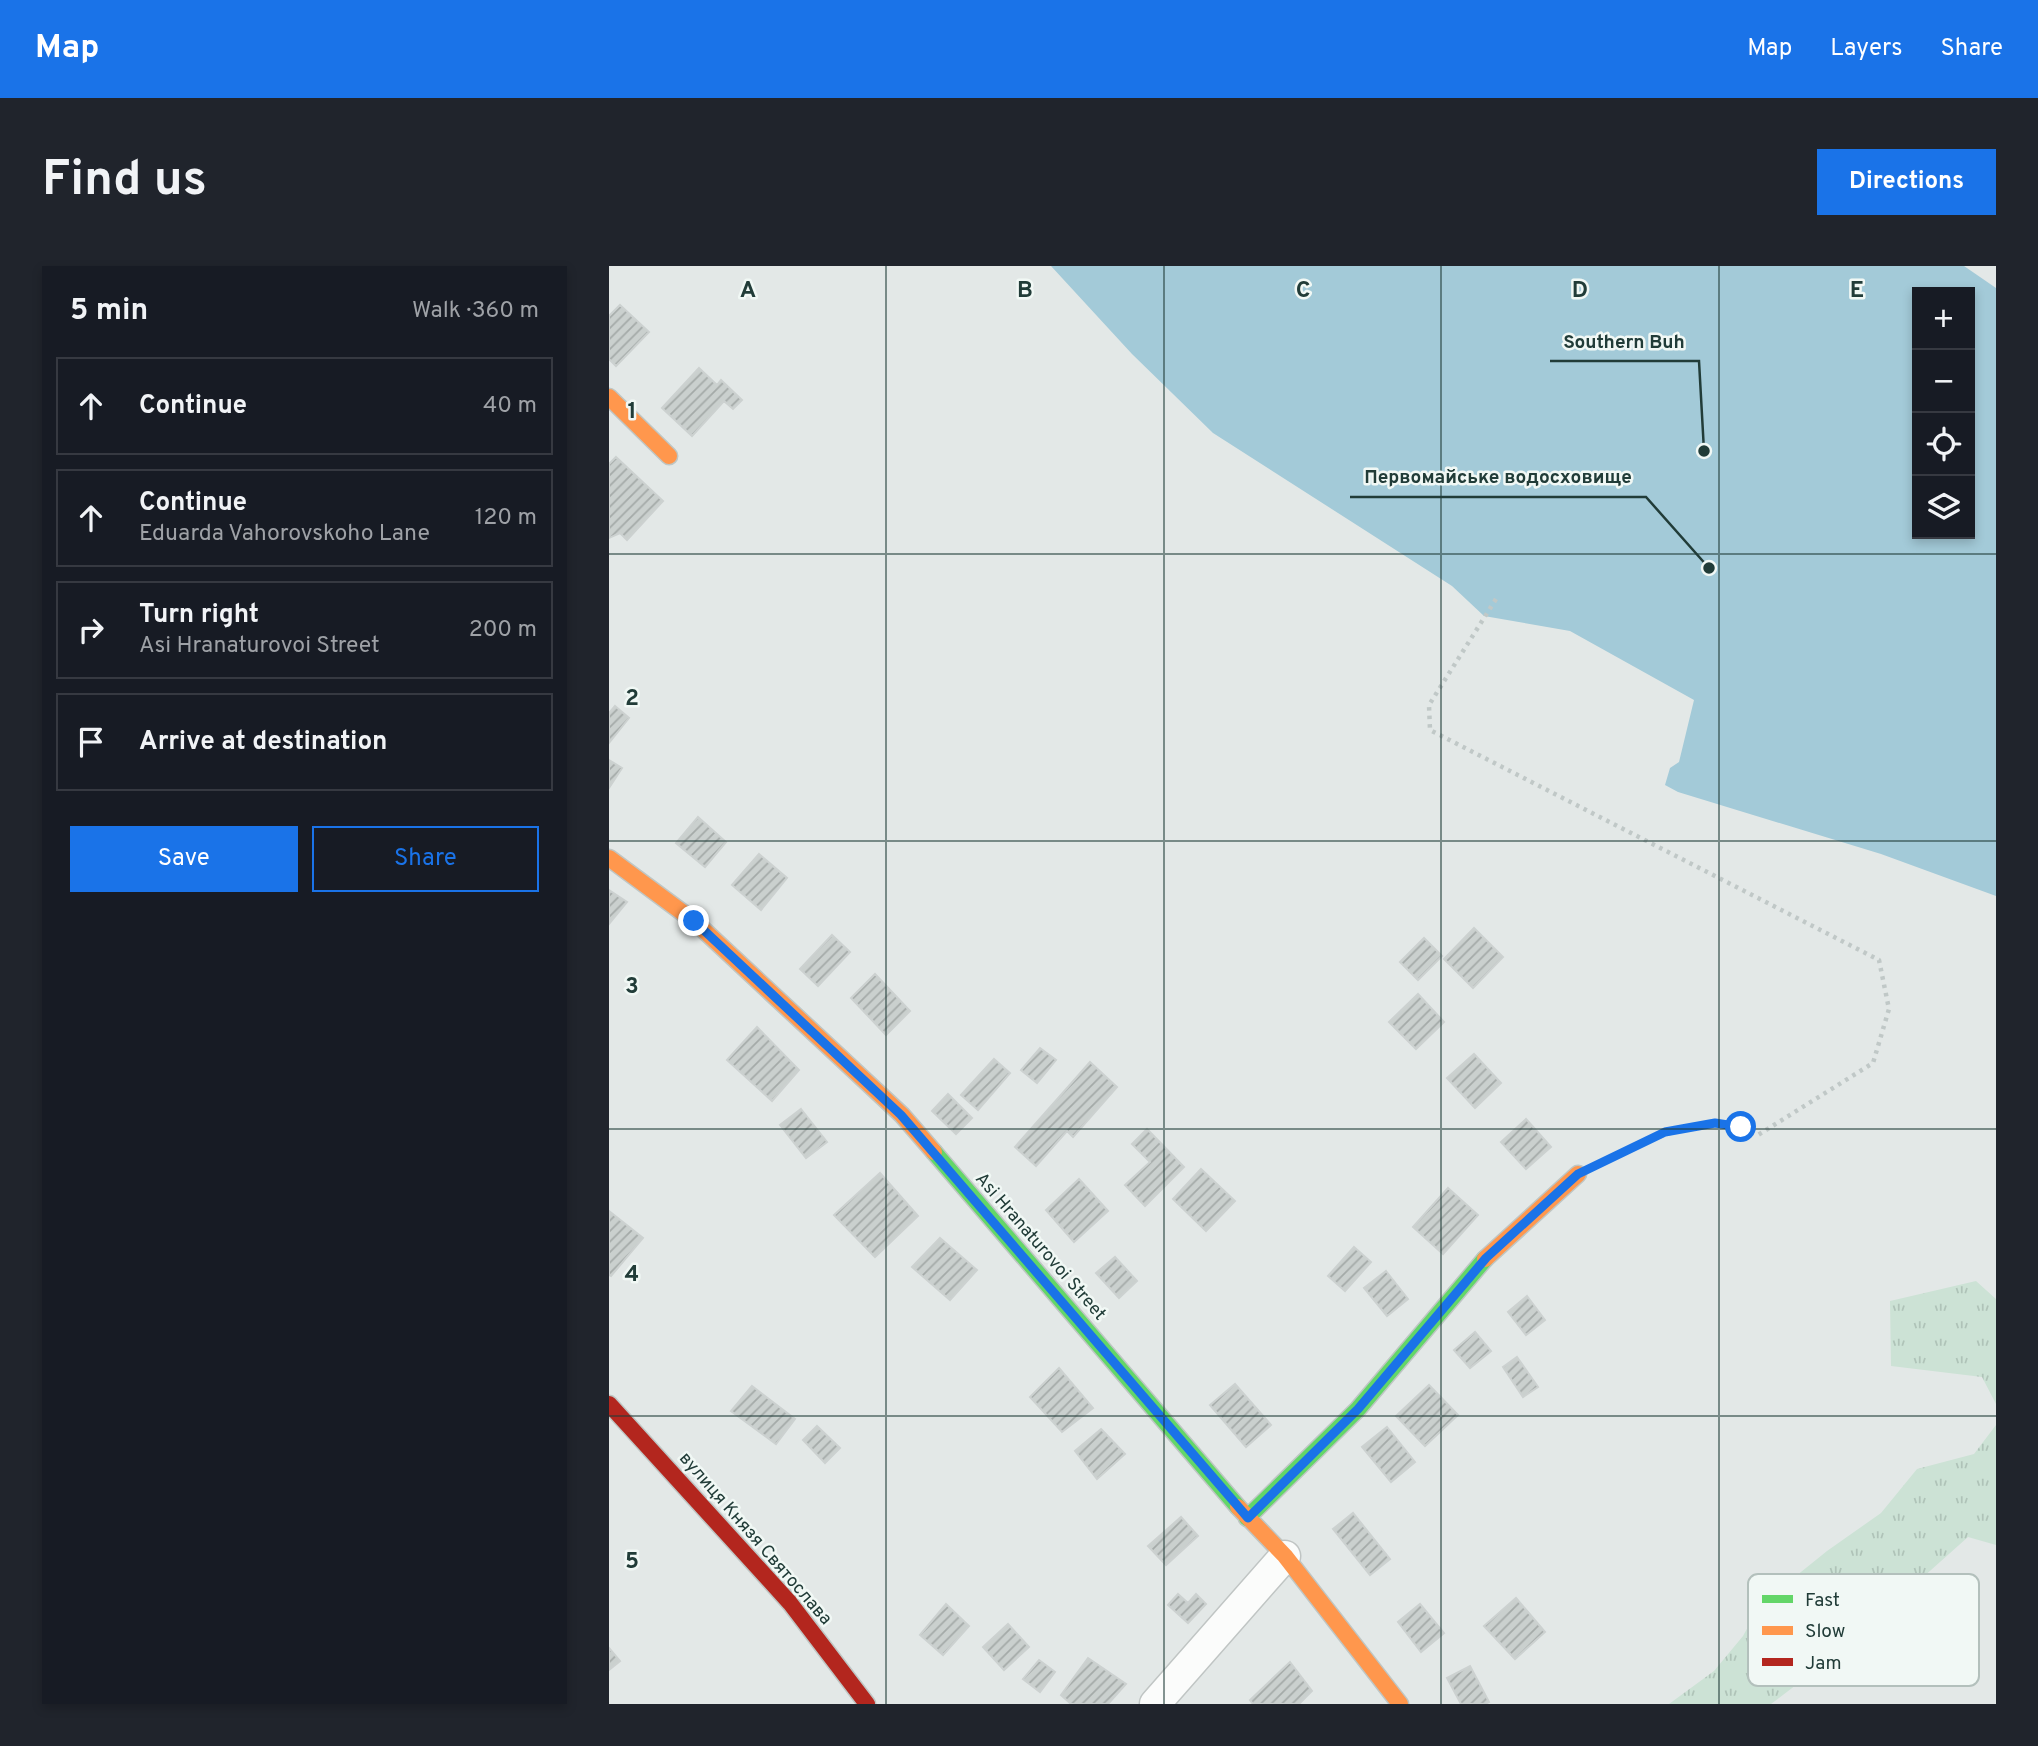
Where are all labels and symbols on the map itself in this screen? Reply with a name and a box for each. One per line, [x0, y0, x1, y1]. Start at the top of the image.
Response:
text: A [740, 277, 756, 306]
text: B [1017, 277, 1033, 306]
text: C [1296, 277, 1310, 306]
text: D [1572, 277, 1588, 306]
text: E [1850, 277, 1864, 306]
callout: Southern Buh [1550, 321, 1699, 361]
text: Southern Buh [1563, 331, 1685, 355]
text: 1 [627, 398, 637, 427]
callout: Первомайське водосховище [1350, 457, 1646, 497]
text: Первомайське водосховище [1364, 466, 1632, 490]
text: 2 [625, 685, 639, 714]
route end [678, 905, 709, 936]
text: 3 [625, 973, 639, 1002]
route start [1725, 1111, 1756, 1142]
street label: Asi Hranaturovoi Street [970, 1168, 1110, 1326]
text: 4 [625, 1261, 639, 1290]
street label: вулиця Князя Святослава [674, 1448, 836, 1630]
text: 5 [625, 1548, 639, 1577]
legend [1748, 1574, 1979, 1686]
text: Fast [1805, 1589, 1840, 1613]
text: Slow [1805, 1620, 1845, 1644]
text: Jam [1805, 1652, 1842, 1676]

